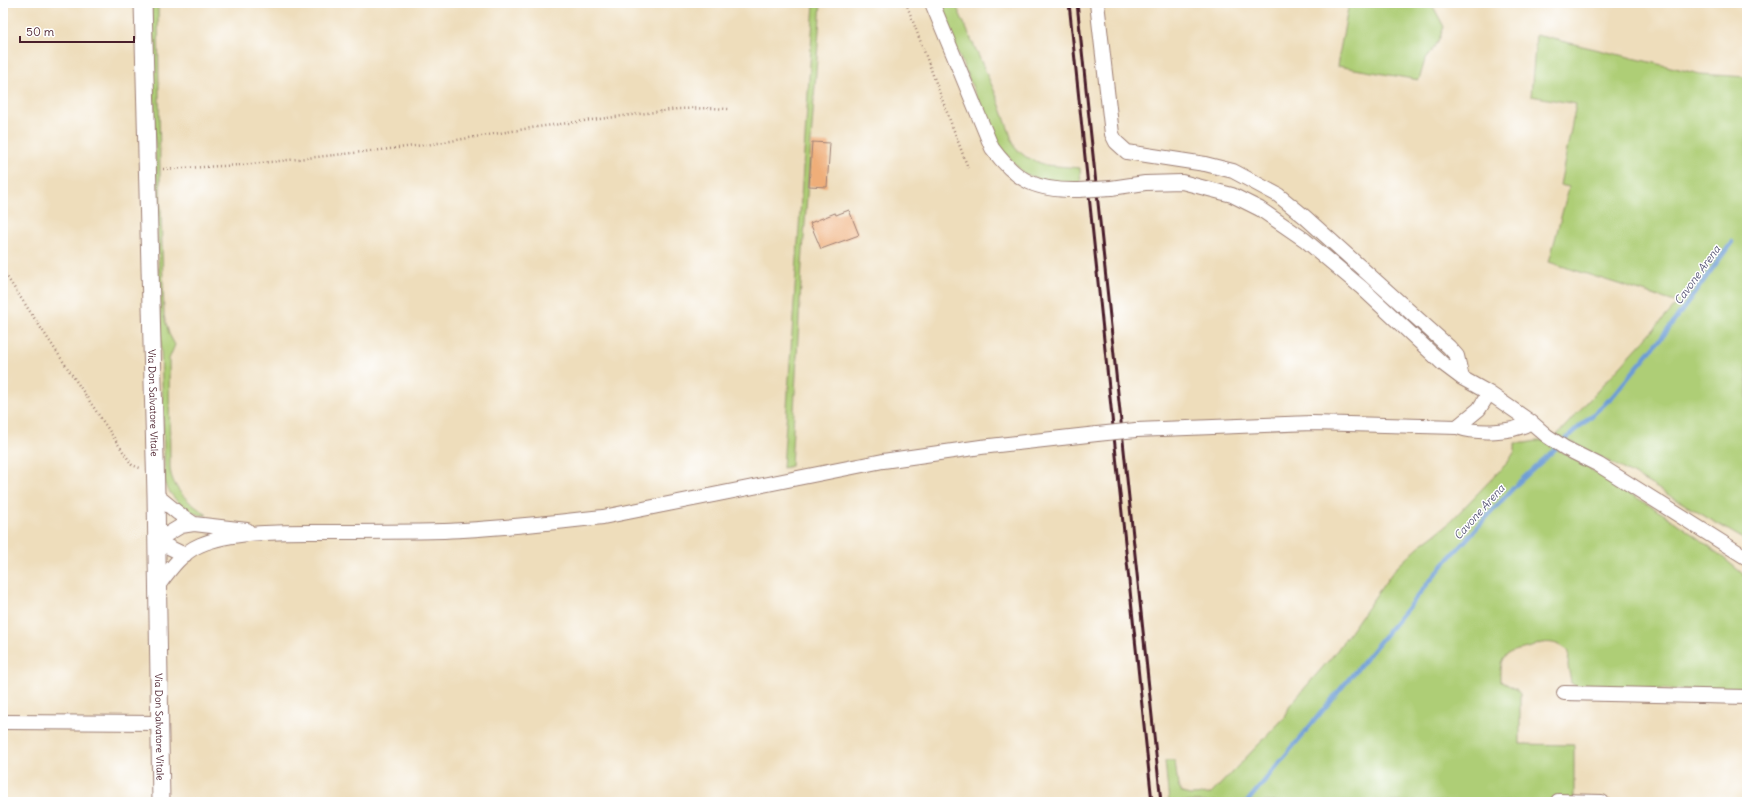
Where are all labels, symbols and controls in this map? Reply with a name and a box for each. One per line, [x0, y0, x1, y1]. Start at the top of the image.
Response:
scale bar [20, 18, 134, 44]
text: 50 m [26, 24, 55, 39]
water label: Cavone Arena [1671, 242, 1724, 307]
street label: Via Don Salvatore Vitale [146, 349, 161, 457]
water label: Cavone Arena [1450, 481, 1508, 543]
street label: Via Don Salvatore Vitale [152, 673, 167, 781]

